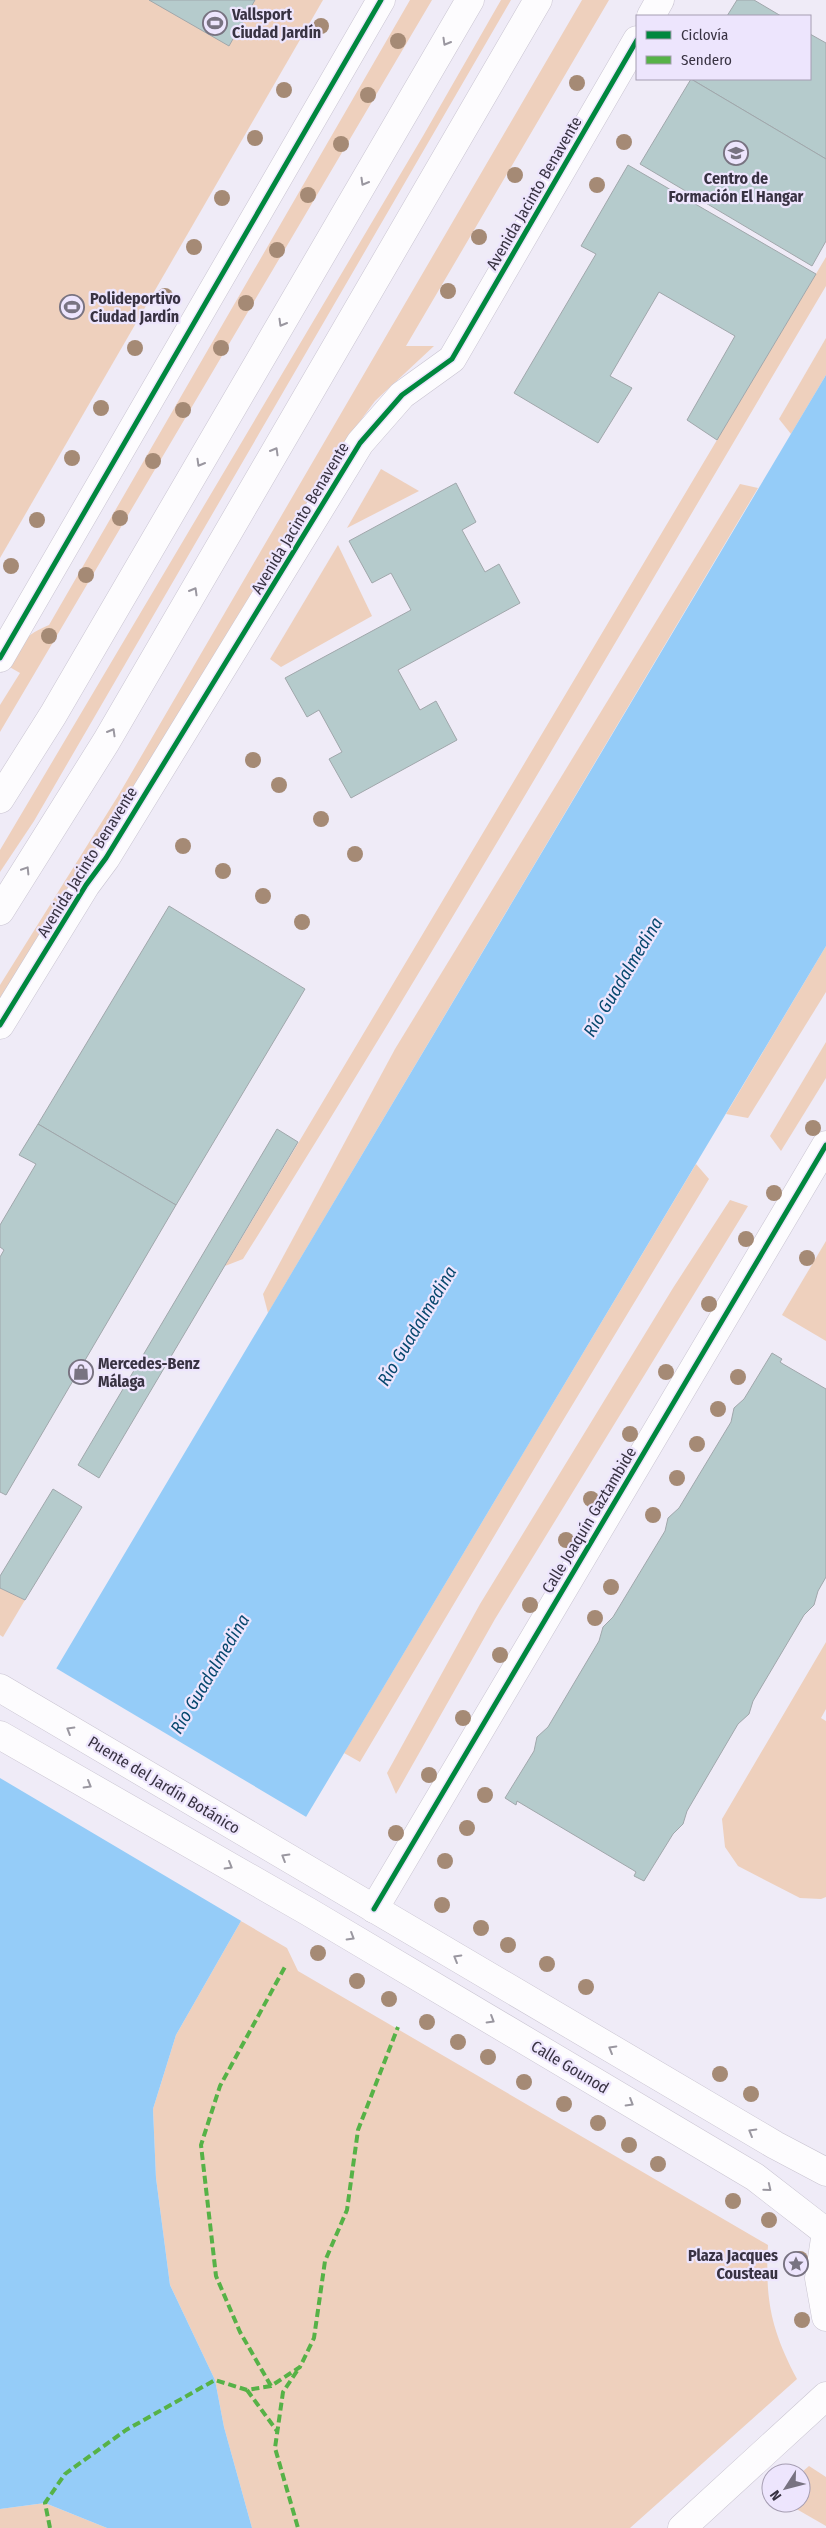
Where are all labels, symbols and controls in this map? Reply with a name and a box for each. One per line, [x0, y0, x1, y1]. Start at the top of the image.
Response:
place label: Vallsport Ciudad Jardín [231, 5, 321, 42]
sports icon: Vallsport Ciudad Jardín [202, 10, 228, 36]
legend [636, 15, 811, 80]
text: Ciclovía [681, 26, 728, 44]
one-way arrow [442, 37, 452, 46]
text: Sendero [681, 51, 732, 69]
street label: Avenida Jacinto Benavente [482, 113, 586, 273]
school or university icon: Centro de Formación El Hangar [723, 140, 749, 166]
place label: Centro de Formación El Hangar [669, 169, 804, 206]
one-way arrow [360, 177, 370, 186]
place label: Polideportivo Ciudad Jardín [90, 289, 181, 326]
sports icon: Polideportivo Ciudad Jardín [59, 294, 85, 320]
one-way arrow [278, 317, 288, 326]
street label: Avenida Jacinto Benavente [247, 439, 353, 597]
one-way arrow [269, 447, 279, 456]
one-way arrow [196, 458, 206, 467]
one-way arrow [187, 588, 197, 597]
one-way arrow [105, 728, 115, 737]
street label: Avenida Jacinto Benavente [33, 783, 141, 941]
one-way arrow [20, 866, 29, 875]
water label: Río Guadalmedina [579, 913, 667, 1041]
water label: Río Guadalmedina [373, 1262, 461, 1390]
place label: Mercedes-Benz Málaga [98, 1354, 200, 1391]
shop icon: Mercedes-Benz Málaga [68, 1359, 94, 1385]
street label: Calle Joaquín Gaztambide [538, 1443, 640, 1596]
water label: Río Guadalmedina [166, 1610, 254, 1738]
one-way arrow [67, 1726, 76, 1736]
street label: Puente del Jardín Botánico [85, 1732, 243, 1838]
one-way arrow [82, 1779, 91, 1789]
one-way arrow [282, 1854, 291, 1864]
one-way arrow [224, 1860, 233, 1870]
one-way arrow [345, 1930, 354, 1940]
one-way arrow [454, 1955, 463, 1965]
one-way arrow [485, 2013, 494, 2023]
street label: Calle Gounod [528, 2036, 612, 2098]
one-way arrow [609, 2046, 618, 2056]
one-way arrow [625, 2096, 634, 2106]
one-way arrow [749, 2128, 758, 2138]
one-way arrow [762, 2182, 772, 2191]
place label: Plaza Jacques Cousteau [688, 2246, 778, 2283]
place icon: Plaza Jacques Cousteau [783, 2251, 809, 2277]
north arrow [761, 2463, 811, 2513]
text: N [767, 2487, 785, 2504]

